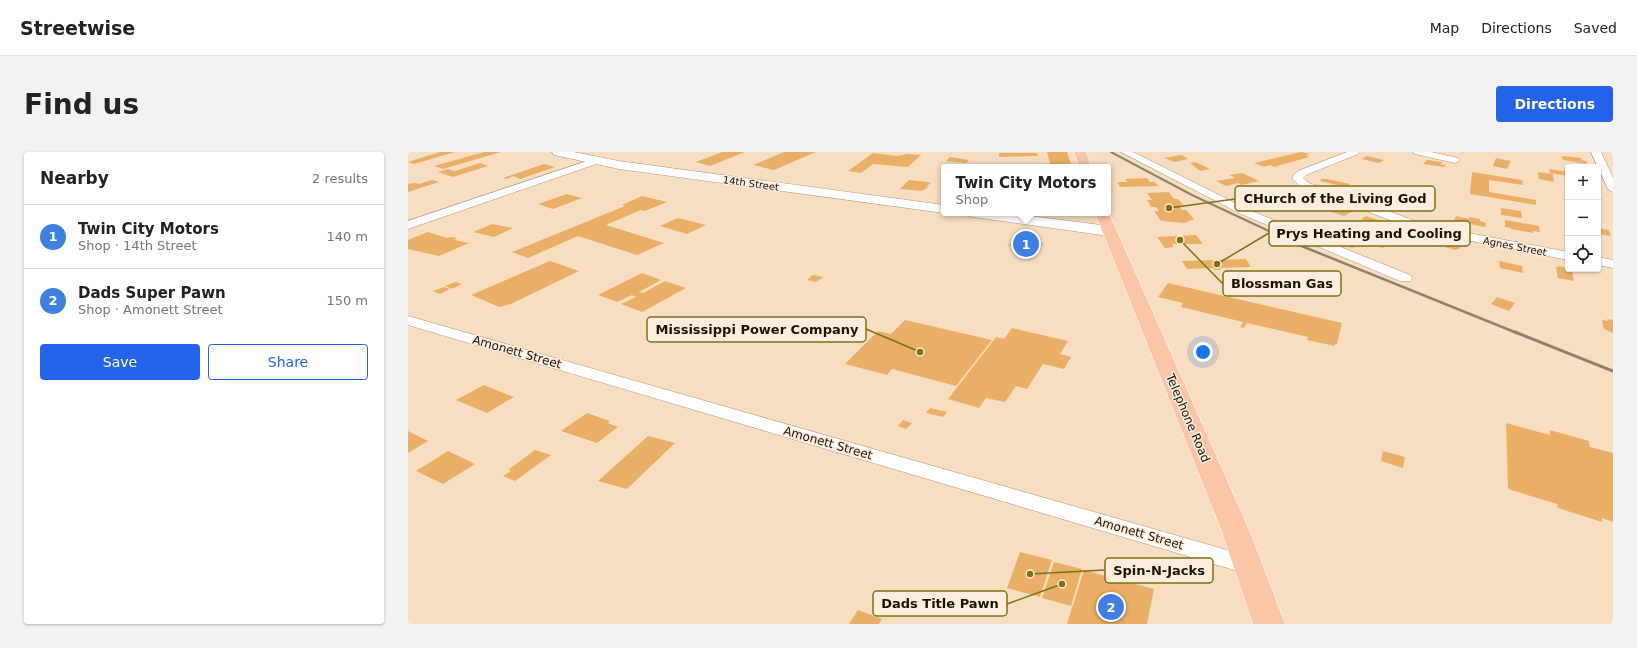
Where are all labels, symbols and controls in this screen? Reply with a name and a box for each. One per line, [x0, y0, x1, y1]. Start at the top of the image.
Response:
text: Streetwise [20, 17, 135, 39]
text: Map [1430, 20, 1459, 36]
text: Directions [1481, 20, 1552, 36]
text: Saved [1574, 20, 1617, 36]
button: Directions [1496, 86, 1613, 122]
text: Find us [24, 88, 139, 121]
popup [941, 164, 1111, 216]
map controls [1565, 164, 1601, 272]
button: + [1565, 164, 1601, 200]
text: Nearby [40, 168, 109, 188]
text: 2 results [312, 171, 368, 186]
street label: 14th Street [722, 174, 780, 193]
text: Twin City Motors [956, 174, 1096, 192]
callout: CHurch of the Living God [1235, 186, 1435, 211]
text: CHurch of the Living God [1243, 191, 1427, 206]
text: Shop [956, 192, 988, 207]
button: − [1565, 200, 1601, 236]
text: Twin City Motors [78, 220, 219, 238]
callout: Prys Heating and Cooling [1269, 221, 1470, 246]
text: Prys Heating and Cooling [1276, 226, 1462, 241]
text: 1 [48, 229, 58, 244]
text: 140 m [326, 229, 368, 244]
pin: 1 [1013, 229, 1039, 259]
street label: Agnes Street [1482, 235, 1548, 258]
button: locate [1565, 236, 1601, 272]
text: Shop · 14th Street [78, 238, 197, 253]
callout: Blossman Gas [1223, 271, 1341, 296]
text: Blossman Gas [1231, 276, 1333, 291]
text: Dads Super Pawn [78, 284, 226, 302]
text: 2 [48, 293, 58, 308]
text: 150 m [326, 293, 368, 308]
text: Shop · Amonett Street [78, 302, 223, 317]
callout: Mississippi Power Company [647, 317, 866, 342]
text: Mississippi Power Company [656, 322, 859, 337]
street label: Amonett Street [471, 333, 563, 371]
your location [1193, 342, 1213, 362]
button: Save [40, 344, 200, 380]
button: Share [208, 344, 368, 380]
street label: Telephone Road [1163, 371, 1213, 464]
street label: Amonett Street [782, 424, 874, 462]
street label: Amonett Street [1093, 514, 1185, 552]
callout: Spin-N-Jacks [1105, 558, 1213, 583]
text: Spin-N-Jacks [1113, 563, 1205, 578]
callout: Dads Title Pawn [873, 591, 1007, 616]
pin: 2 [1098, 592, 1124, 622]
text: Dads Title Pawn [881, 596, 999, 611]

